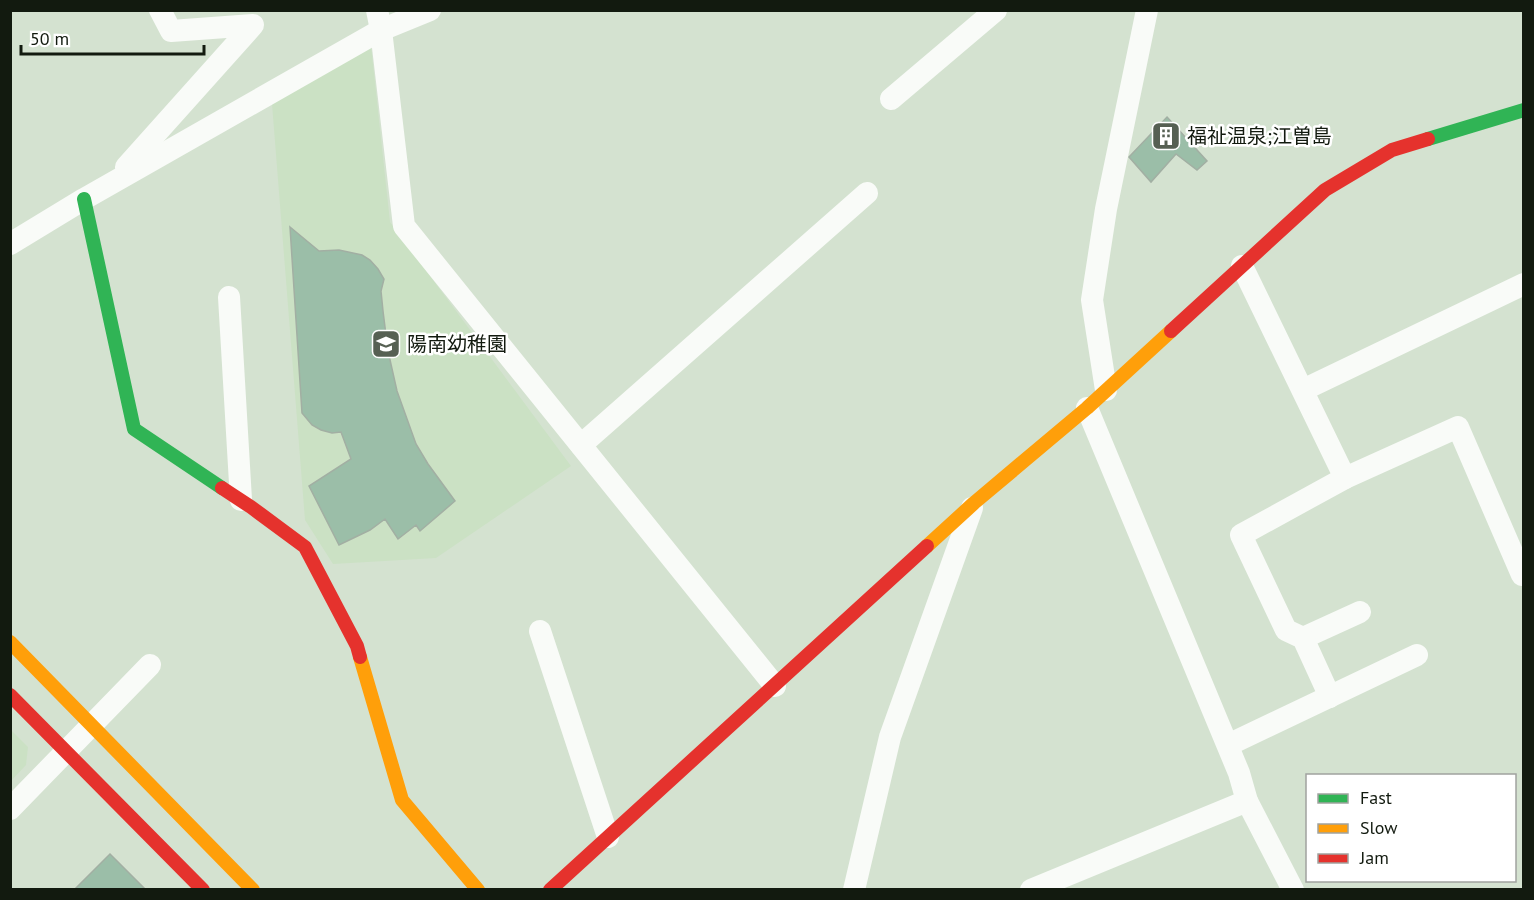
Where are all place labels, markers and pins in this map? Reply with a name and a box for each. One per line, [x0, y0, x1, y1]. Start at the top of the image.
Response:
building icon: 福祉温泉;江曽島 [1150, 120, 1182, 152]
place label: 福祉温泉;江曽島 [1187, 123, 1332, 149]
school or university icon: 陽南幼稚園 [370, 328, 402, 360]
place label: 陽南幼稚園 [407, 331, 507, 357]

